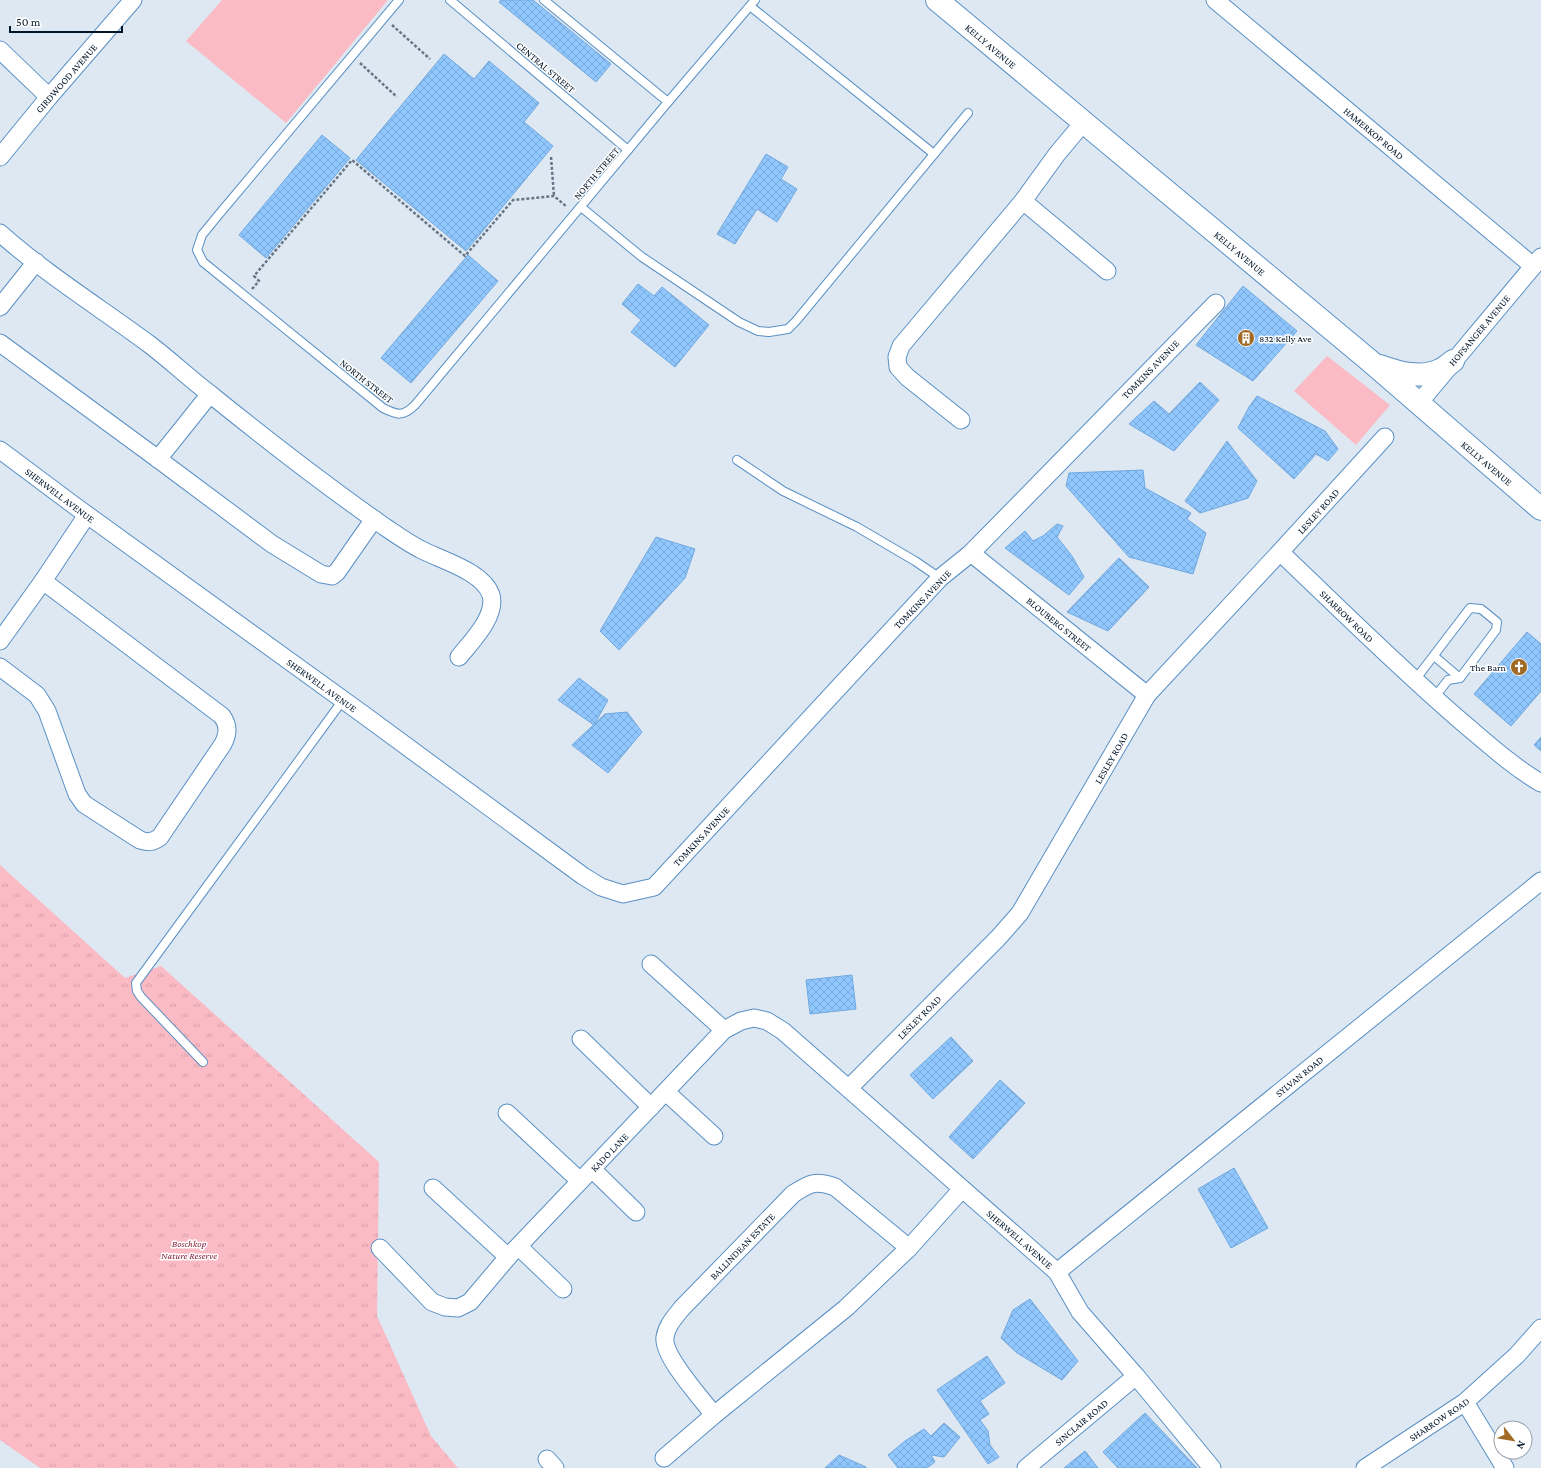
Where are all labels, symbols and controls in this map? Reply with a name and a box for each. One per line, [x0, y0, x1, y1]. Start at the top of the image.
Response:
scale bar [10, 8, 122, 34]
text: 50 m [16, 15, 41, 29]
street label: KELLY AVENUE [963, 22, 1019, 71]
street label: CENTRAL STREET [514, 40, 578, 95]
street label: GIRDWOOD AVENUE [34, 41, 100, 115]
street label: HAMERKOP ROAD [1341, 105, 1406, 162]
street label: NORTH STREET [571, 145, 622, 202]
street label: KELLY AVENUE [1212, 229, 1268, 278]
street label: HOFSANGER AVENUE [1446, 292, 1513, 368]
building icon: 832 Kelly Ave [1236, 328, 1256, 348]
place label: 832 Kelly Ave [1259, 333, 1312, 344]
street label: TOMKINS AVENUE [1120, 337, 1182, 401]
street label: NORTH STREET [338, 357, 396, 406]
street label: KELLY AVENUE [1459, 439, 1515, 488]
street label: SHERWELL AVENUE [23, 466, 97, 525]
street label: LESLEY ROAD [1295, 486, 1342, 536]
street label: TOMKINS AVENUE [892, 567, 954, 631]
street label: SHARROW ROAD [1318, 588, 1376, 645]
street label: BLOUBERG STREET [1024, 595, 1094, 654]
street label: SHERWELL AVENUE [285, 656, 359, 715]
church icon: The Barn [1509, 657, 1529, 677]
place label: The Barn [1470, 662, 1507, 673]
street label: LESLEY ROAD [1092, 731, 1131, 786]
street label: TOMKINS AVENUE [671, 804, 732, 868]
street label: LESLEY ROAD [895, 993, 944, 1041]
street label: SYLVAN ROAD [1273, 1054, 1326, 1099]
street label: KADO LANE [588, 1130, 631, 1174]
street label: SHERWELL AVENUE [985, 1208, 1055, 1271]
street label: BALLINDEAN ESTATE [708, 1210, 777, 1282]
park label: Boschkop Nature Reserve [161, 1238, 217, 1261]
street label: SHARROW ROAD [1407, 1395, 1472, 1444]
street label: SINCLAIR ROAD [1053, 1397, 1110, 1448]
north arrow [1493, 1420, 1533, 1460]
text: N [1514, 1439, 1529, 1452]

